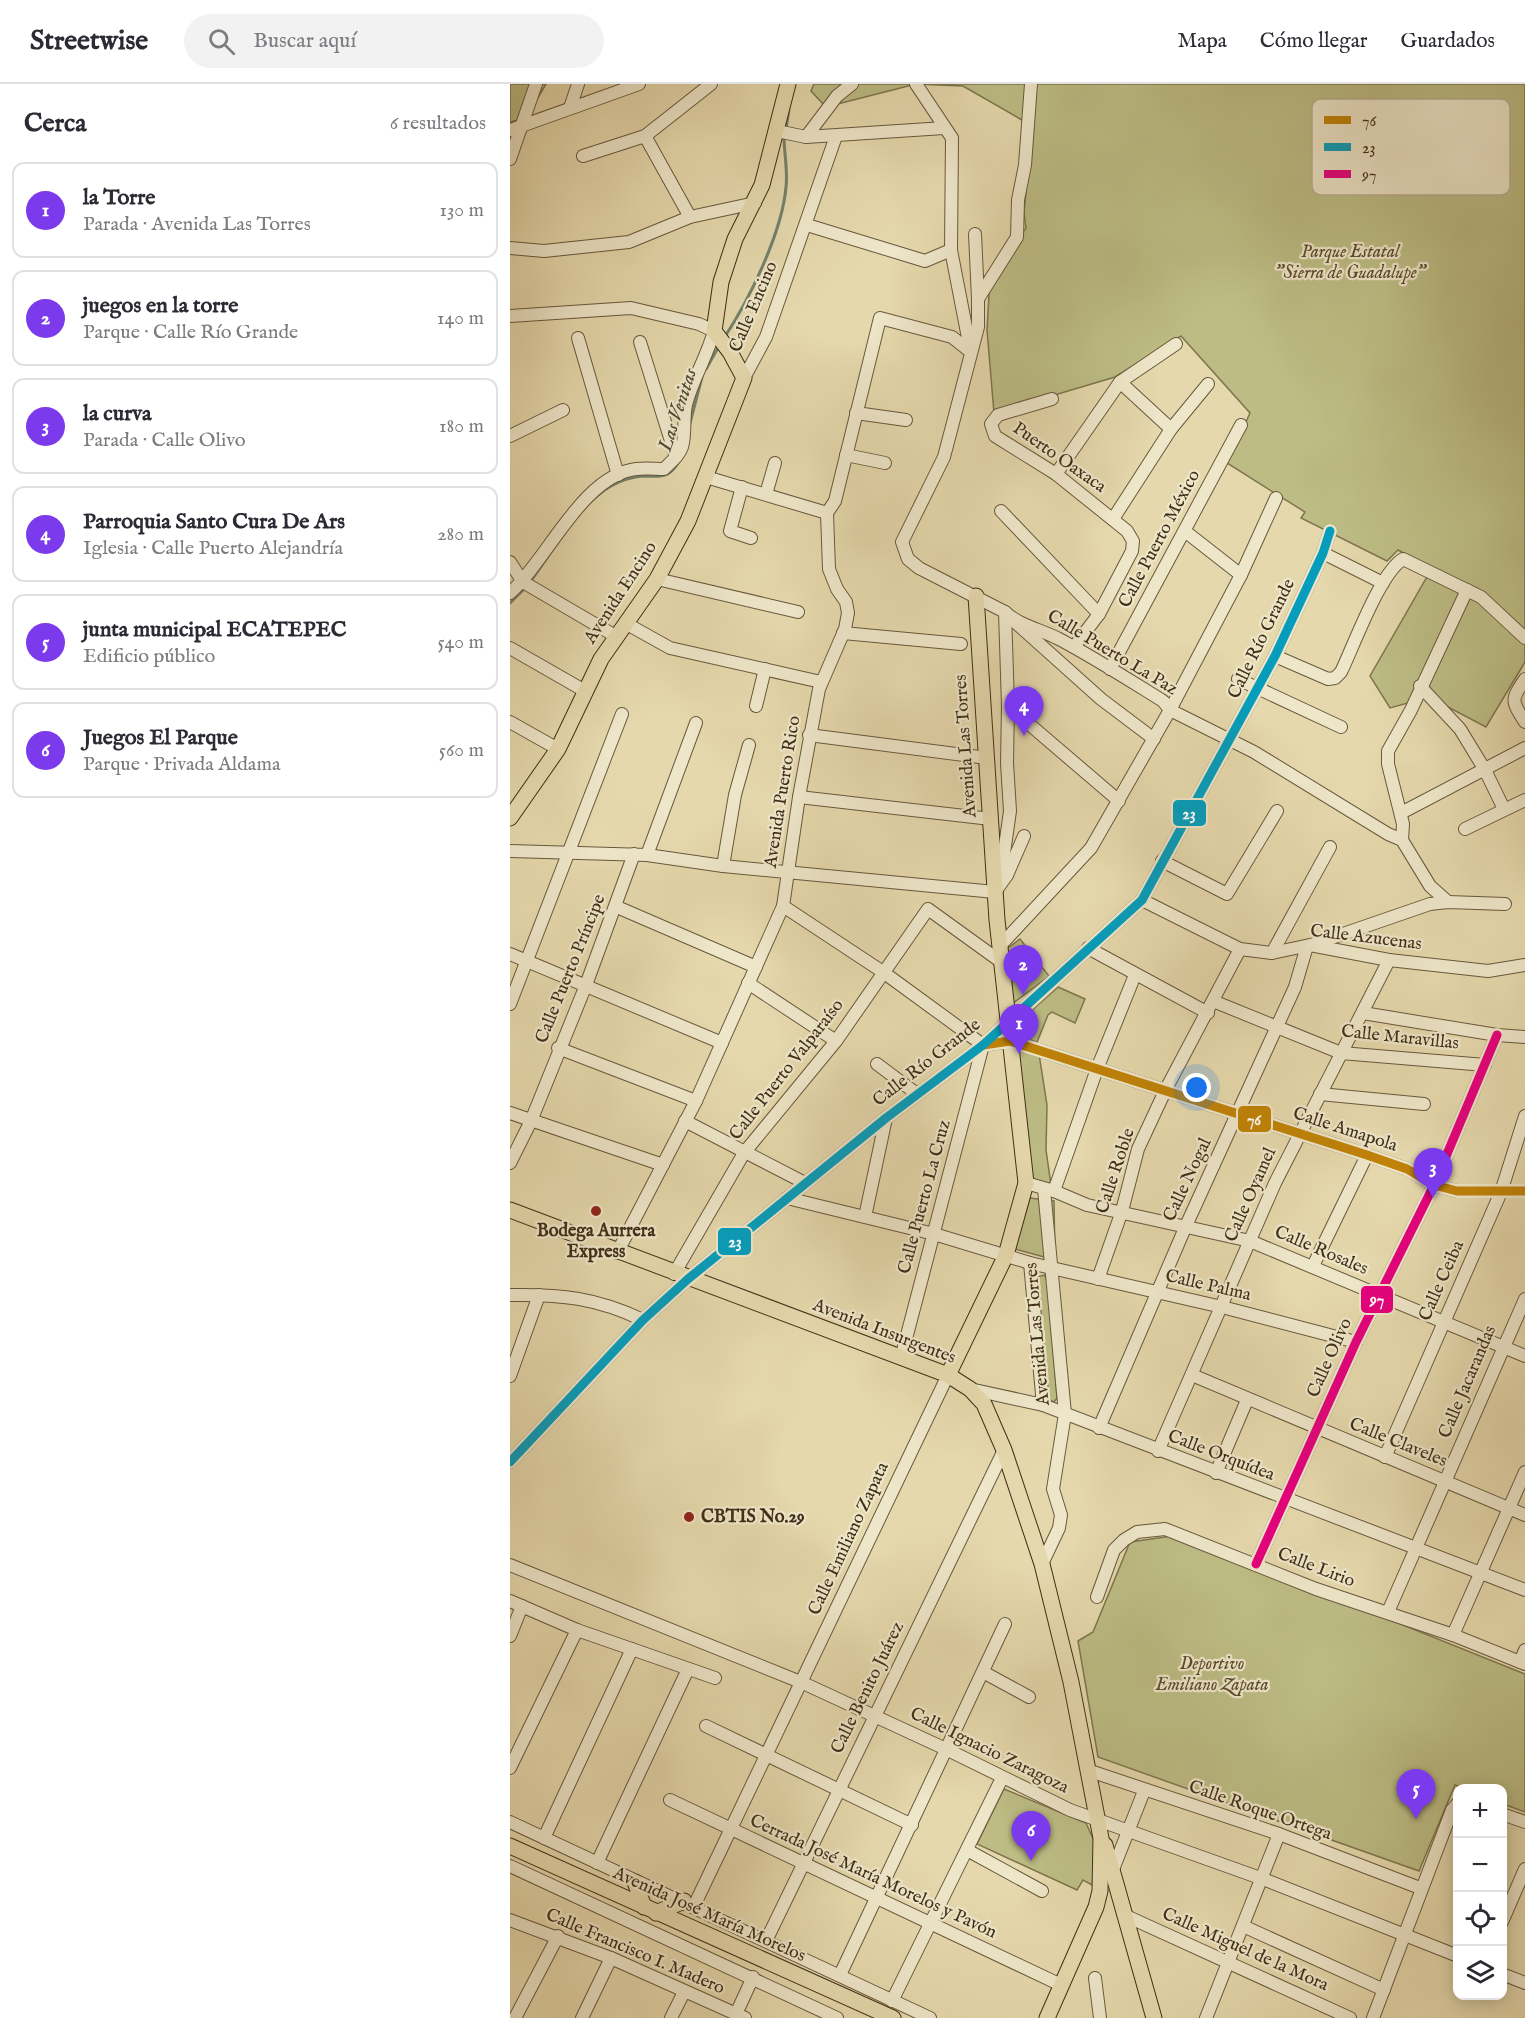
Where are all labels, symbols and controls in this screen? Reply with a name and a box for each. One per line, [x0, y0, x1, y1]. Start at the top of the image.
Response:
search box [184, 14, 604, 68]
text: Streetwise [30, 24, 148, 59]
icon: search [205, 25, 238, 58]
text: Buscar aquí [253, 27, 356, 55]
text: Mapa [1178, 28, 1227, 55]
text: Cómo llegar [1260, 28, 1367, 55]
text: Guardados [1400, 28, 1495, 55]
legend [1312, 99, 1510, 195]
text: Cerca [24, 107, 86, 140]
text: 6 resultados [390, 111, 486, 136]
text: 76 [1362, 112, 1376, 132]
text: 23 [1362, 139, 1375, 159]
text: 97 [1361, 166, 1376, 186]
text: la Torre [83, 184, 155, 212]
text: 1 [42, 198, 49, 223]
text: 130 m [439, 198, 484, 223]
text: Parada · Avenida Las Torres [83, 212, 311, 237]
park label: Parque Estatal "Sierra de Guadalupe" [1275, 241, 1428, 285]
street label: Calle Encino [725, 258, 784, 356]
text: juegos en la torre [83, 292, 238, 320]
text: 2 [41, 306, 50, 331]
text: 140 m [437, 306, 484, 331]
text: Parque · Calle Río Grande [83, 320, 298, 345]
water label: Las Venitas [653, 365, 703, 456]
text: la curva [83, 400, 151, 428]
text: 3 [42, 414, 49, 439]
text: 180 m [439, 414, 484, 439]
street label: Puerto Oaxaca [1008, 417, 1110, 499]
text: Parada · Calle Olivo [83, 428, 246, 453]
street label: Calle Puerto México [1114, 466, 1206, 612]
text: Parroquia Santo Cura De Ars [83, 508, 345, 536]
text: 4 [41, 522, 50, 547]
text: 280 m [437, 522, 484, 547]
text: Iglesia · Calle Puerto Alejandría [83, 536, 343, 561]
street label: Avenida Encino [579, 537, 663, 649]
street label: Calle Río Grande [1223, 575, 1301, 703]
street label: Calle Puerto La Paz [1043, 605, 1181, 701]
text: junta municipal ECATEPEC [83, 616, 347, 644]
text: 5 [42, 630, 49, 655]
text: 540 m [437, 630, 484, 655]
text: Edificio público [83, 644, 215, 669]
street label: Avenida Las Torres [950, 674, 983, 819]
pin: 4 [1004, 686, 1044, 736]
street label: Avenida Puerto Rico [759, 714, 806, 871]
text: Juegos El Parque [83, 724, 238, 752]
text: 6 [41, 738, 50, 763]
text: 560 m [439, 738, 484, 763]
text: Parque · Privada Aldama [83, 752, 281, 777]
line badge: 23 [1172, 799, 1207, 827]
text: 23 [1182, 805, 1196, 825]
street label: Calle Puerto Príncipe [531, 891, 611, 1047]
street label: Calle Azucenas [1309, 920, 1423, 956]
pin: 2 [1004, 946, 1042, 995]
street label: Calle Puerto Valparaíso [725, 994, 850, 1145]
pin: 1 [1000, 1004, 1038, 1054]
street label: Calle Río Grande [868, 1014, 986, 1112]
street label: Calle Maravillas [1340, 1020, 1460, 1056]
your location [1182, 1073, 1211, 1102]
street label: Calle Amapola [1290, 1102, 1400, 1158]
line badge: 76 [1237, 1105, 1272, 1133]
text: 76 [1247, 1111, 1262, 1131]
street label: Calle Puerto La Cruz [893, 1117, 957, 1277]
street label: Calle Roble [1091, 1125, 1141, 1217]
street label: Calle Nogal [1159, 1134, 1217, 1226]
street label: Calle Oyamel [1220, 1144, 1282, 1246]
pin: 3 [1414, 1148, 1452, 1198]
marker: Bodega Aurrera Express [589, 1204, 603, 1218]
place label: Bodega Aurrera Express [537, 1220, 656, 1264]
street label: Calle Rosales [1271, 1221, 1371, 1281]
line badge: 23 [717, 1227, 752, 1256]
text: 23 [728, 1233, 742, 1253]
street label: Calle Ceiba [1414, 1237, 1470, 1325]
street label: Avenida Las Torres [1020, 1262, 1056, 1407]
street label: Calle Palma [1163, 1265, 1253, 1307]
line badge: 97 [1360, 1285, 1394, 1314]
text: 97 [1369, 1291, 1384, 1311]
street label: Avenida Insurgentes [808, 1294, 959, 1370]
street label: Calle Olivo [1302, 1314, 1358, 1401]
street label: Calle Jacarandas [1434, 1322, 1502, 1442]
street label: Calle Claveles [1346, 1413, 1450, 1473]
street label: Calle Orquídea [1164, 1425, 1278, 1487]
street label: Calle Emiliano Zapata [803, 1459, 895, 1619]
place label: CBTIS No.29 [701, 1506, 805, 1529]
marker: CBTIS No.29 [682, 1510, 696, 1524]
street label: Calle Lirio [1274, 1543, 1358, 1593]
street label: Calle Benito Juárez [826, 1618, 910, 1758]
park label: Deportivo Emiliano Zapata [1154, 1653, 1269, 1697]
street label: Calle Ignacio Zaragoza [906, 1703, 1072, 1800]
pin: 5 [1396, 1770, 1436, 1819]
street label: Calle Roque Ortega [1185, 1776, 1335, 1846]
map controls [1453, 1784, 1507, 2000]
button: + [1453, 1784, 1507, 1838]
street label: Cerrada José María Morelos y Pavón [746, 1810, 1001, 1945]
pin: 6 [1012, 1812, 1050, 1861]
button: − [1453, 1838, 1507, 1892]
street label: Avenida José María Morelos [608, 1862, 809, 1968]
button: locate [1453, 1892, 1507, 1946]
street label: Calle Miguel de la Mora [1158, 1903, 1332, 1997]
street label: Calle Francisco I. Madero [542, 1904, 728, 2000]
button: layers [1453, 1946, 1507, 2000]

